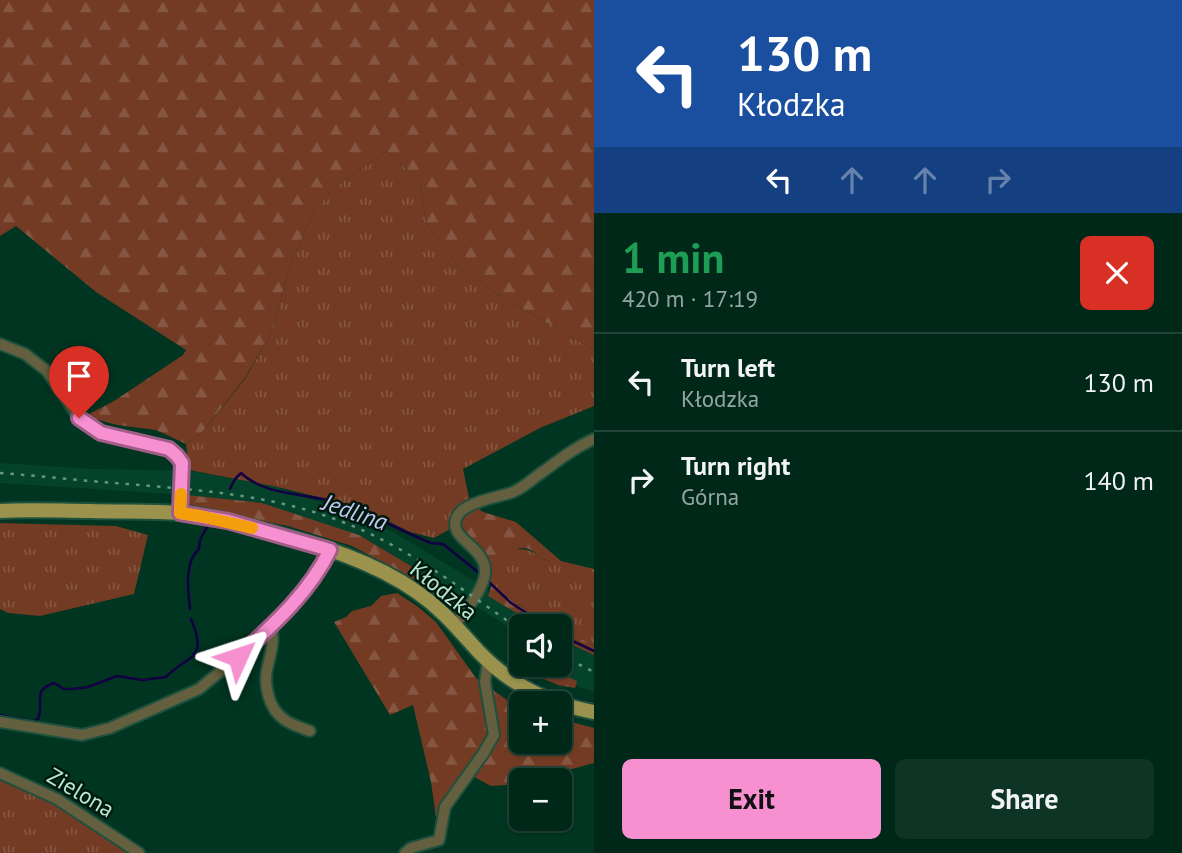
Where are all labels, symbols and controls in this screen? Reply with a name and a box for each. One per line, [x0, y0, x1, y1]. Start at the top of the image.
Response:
text: 130 m [737, 21, 872, 85]
icon: left [622, 28, 713, 119]
text: Kłodzka [737, 83, 846, 125]
icon: left [760, 161, 798, 199]
icon: ahead [833, 161, 871, 199]
icon: ahead [906, 161, 944, 199]
icon: right [979, 161, 1017, 199]
text: 1 min [622, 230, 724, 285]
button: close [1080, 236, 1154, 310]
text: 420 m · 17:19 [622, 284, 758, 313]
pin [49, 346, 109, 418]
text: Turn left [681, 351, 775, 384]
icon: arrive [60, 357, 98, 395]
icon: left [622, 363, 660, 401]
text: 130 m [1083, 366, 1154, 399]
text: Kłodzka [681, 384, 759, 413]
text: Turn right [681, 449, 790, 482]
icon: right [622, 461, 660, 499]
text: 140 m [1083, 464, 1154, 497]
text: Górna [681, 482, 739, 511]
water label: Jedlina [316, 486, 392, 538]
street label: Kłodzka [405, 554, 483, 626]
map controls [509, 614, 572, 831]
button: sound [509, 614, 572, 677]
position arrow [201, 620, 275, 694]
button: + [509, 691, 572, 754]
button: Exit [622, 759, 881, 839]
button: Share [895, 759, 1154, 839]
street label: Zielona [42, 761, 120, 823]
button: − [509, 768, 572, 831]

